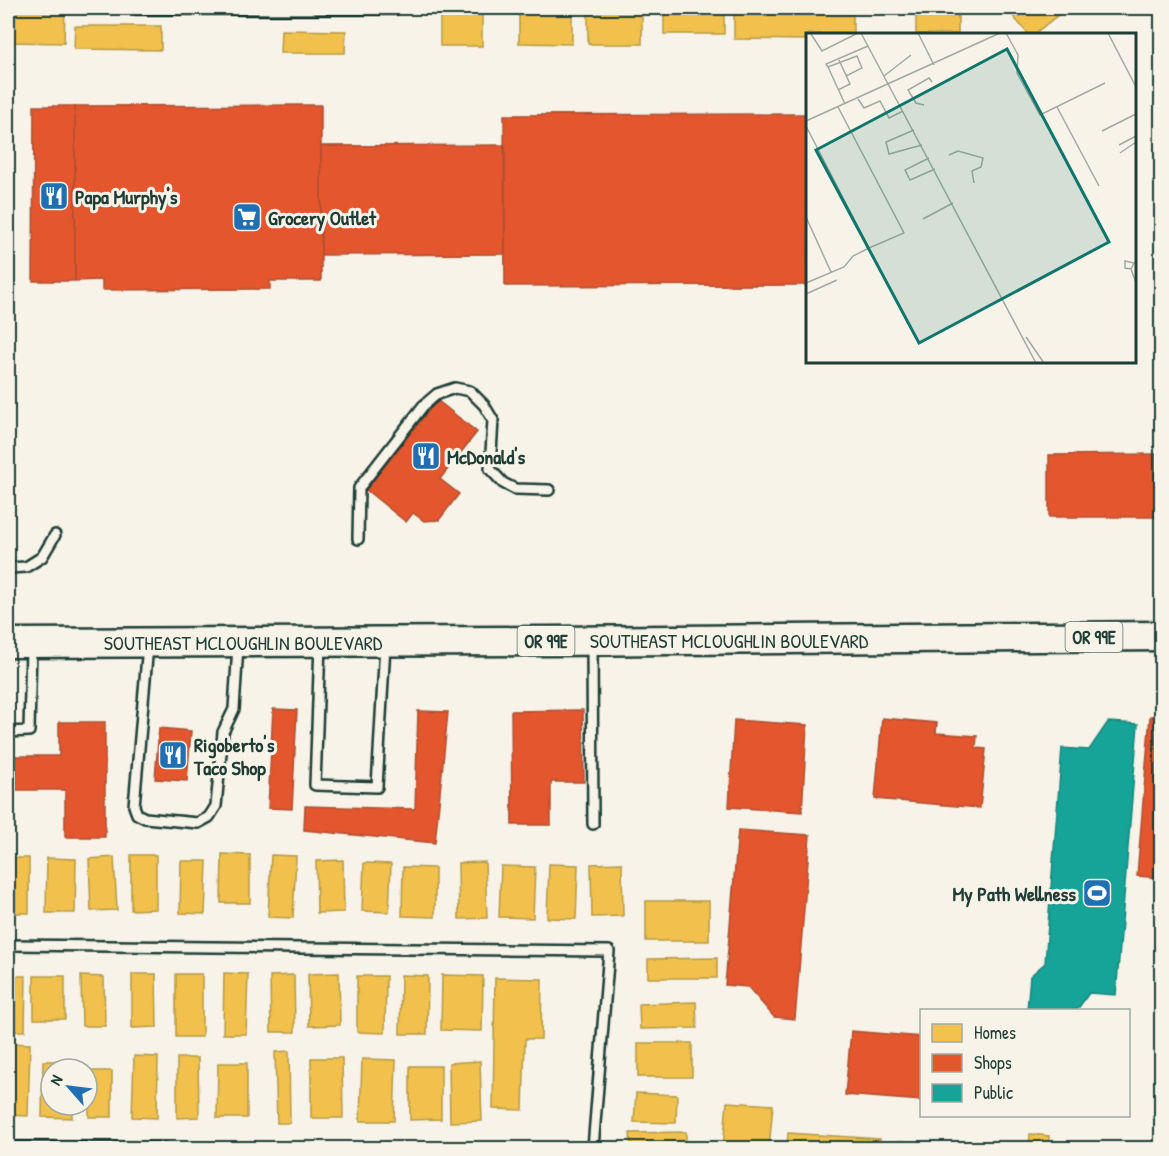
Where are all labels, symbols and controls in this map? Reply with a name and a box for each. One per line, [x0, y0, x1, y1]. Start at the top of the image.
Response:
inset map [806, 33, 1136, 363]
restaurant icon: Papa Murphy's [38, 180, 70, 212]
place label: Papa Murphy's [75, 183, 178, 211]
supermarket icon: Grocery Outlet [231, 201, 263, 233]
place label: Grocery Outlet [268, 204, 377, 232]
restaurant icon: McDonald's [410, 440, 442, 472]
place label: McDonald's [447, 443, 525, 470]
road number: OR 99E [1066, 622, 1122, 652]
road number: OR 99E [518, 626, 574, 656]
street label: SOUTHEAST MCLOUGHLIN BOULEVARD [590, 627, 869, 654]
street label: SOUTHEAST MCLOUGHLIN BOULEVARD [104, 629, 383, 656]
place label: Rigoberto's Taco Shop [193, 731, 275, 782]
restaurant icon: Rigoberto's Taco Shop [157, 739, 189, 771]
sports icon: My Path Wellness [1081, 877, 1113, 909]
place label: My Path Wellness [952, 880, 1076, 908]
legend [920, 1009, 1130, 1117]
text: Homes [974, 1020, 1016, 1045]
text: Shops [974, 1050, 1012, 1075]
north arrow [39, 1057, 99, 1117]
text: N [44, 1071, 68, 1089]
text: Public [974, 1080, 1013, 1105]

